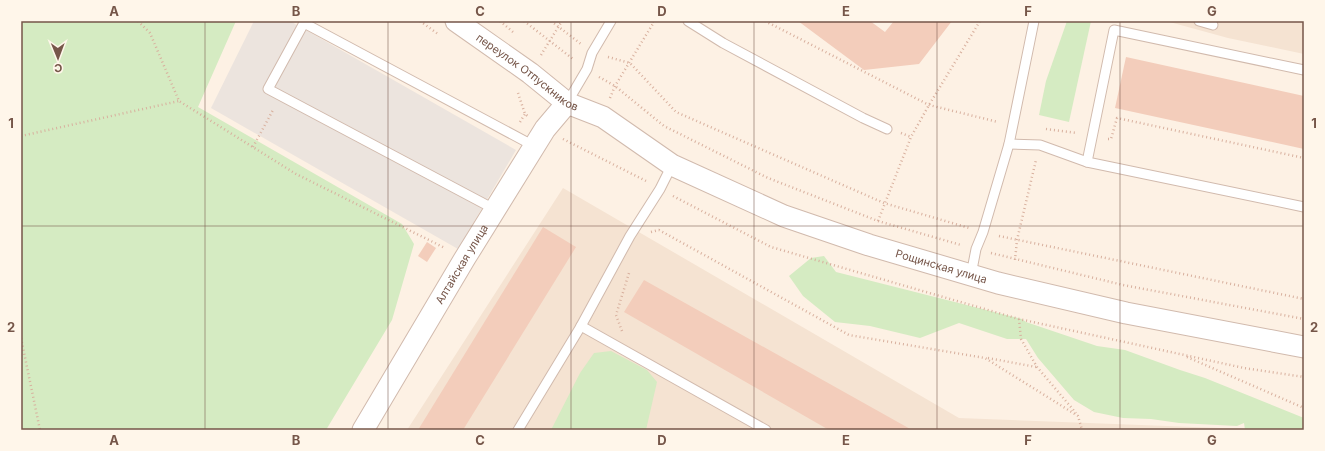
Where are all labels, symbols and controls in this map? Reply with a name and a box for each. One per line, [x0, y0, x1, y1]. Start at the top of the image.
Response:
text: A [109, 3, 119, 19]
text: B [292, 3, 301, 19]
text: C [475, 3, 485, 19]
text: D [657, 3, 667, 19]
text: E [842, 3, 850, 19]
text: F [1024, 3, 1032, 19]
text: G [1207, 3, 1217, 19]
street label: переулок Отпускников [474, 30, 580, 114]
north arrow [38, 38, 78, 78]
text: С [54, 61, 62, 75]
text: 1 [8, 115, 14, 131]
text: 1 [1311, 115, 1317, 131]
street label: Алтайская улица [432, 222, 491, 307]
street label: Рощинская улица [894, 246, 989, 286]
text: 2 [7, 319, 15, 335]
text: 2 [1310, 319, 1318, 335]
text: A [109, 432, 119, 448]
text: B [292, 432, 301, 448]
text: C [475, 432, 485, 448]
text: D [657, 432, 667, 448]
text: E [842, 432, 850, 448]
text: F [1024, 432, 1032, 448]
text: G [1207, 432, 1217, 448]

